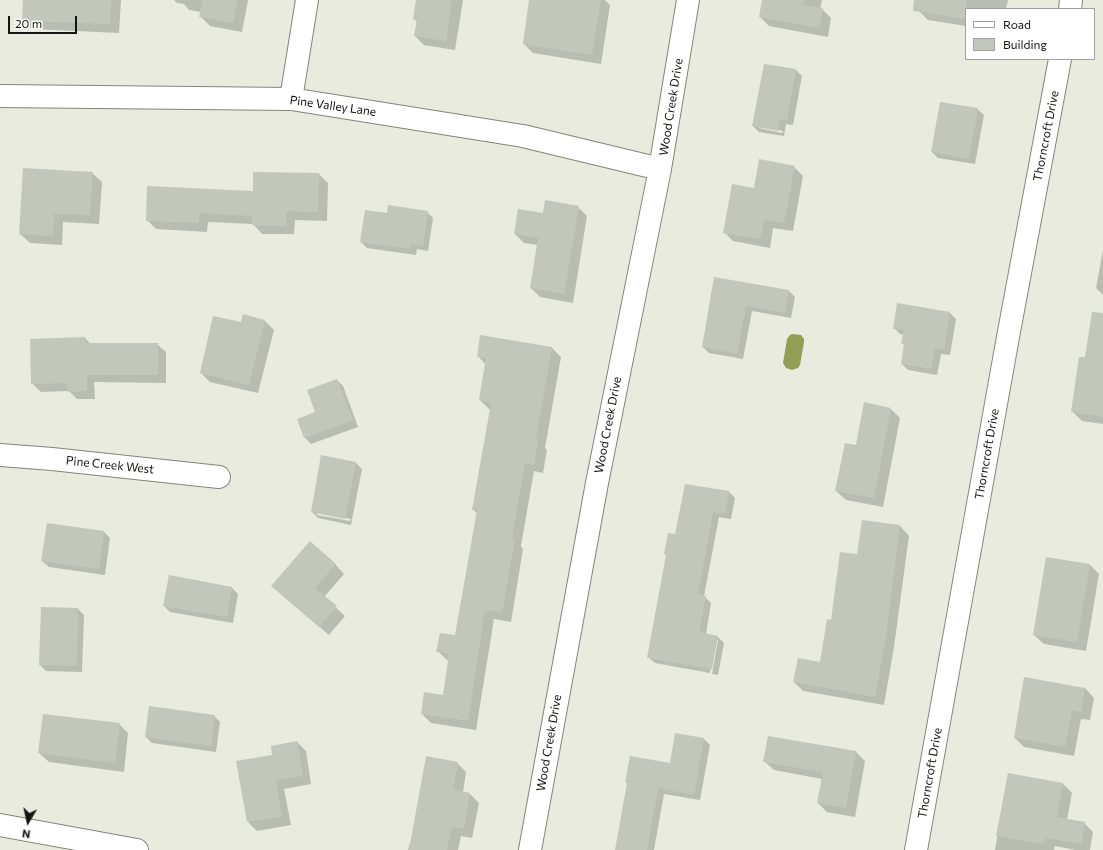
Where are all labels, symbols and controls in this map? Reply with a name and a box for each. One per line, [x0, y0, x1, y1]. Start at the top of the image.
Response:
scale bar [10, 8, 79, 34]
legend [965, 8, 1095, 60]
text: 20 m [15, 16, 42, 30]
text: Road [1003, 17, 1031, 31]
text: Building [1003, 37, 1047, 51]
street label: Wood Creek Drive [656, 57, 686, 157]
street label: Thorncroft Drive [1030, 89, 1062, 183]
street label: Pine Valley Lane [289, 93, 377, 119]
street label: Wood Creek Drive [592, 375, 624, 475]
street label: Thorncroft Drive [972, 407, 1002, 501]
street label: Pine Creek West [65, 453, 155, 477]
street label: Wood Creek Drive [533, 693, 565, 793]
street label: Thorncroft Drive [915, 726, 945, 820]
north arrow [8, 802, 48, 842]
text: N [21, 827, 31, 841]

